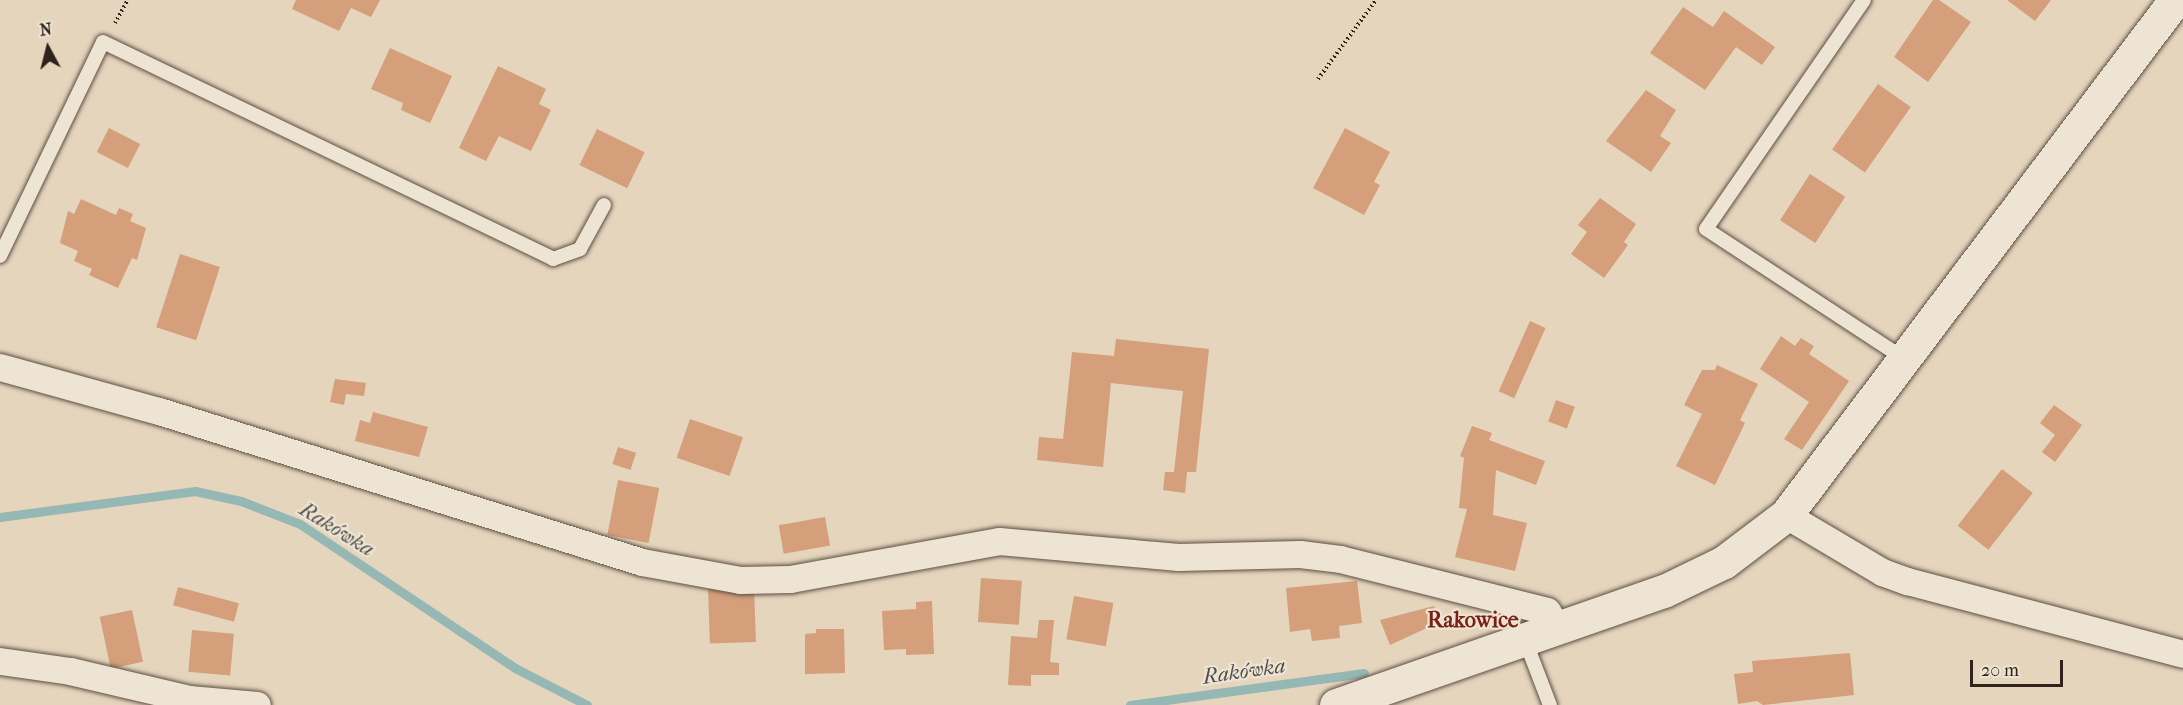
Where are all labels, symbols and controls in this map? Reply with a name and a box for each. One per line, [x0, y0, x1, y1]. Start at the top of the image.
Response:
north arrow [18, 18, 78, 78]
text: N [39, 19, 53, 40]
water label: Rakówka [295, 496, 379, 562]
district label: Rakowice [1427, 608, 1519, 634]
scale bar [1973, 648, 2066, 686]
water label: Rakówka [1201, 653, 1287, 689]
text: 20 m [1981, 660, 2019, 681]

